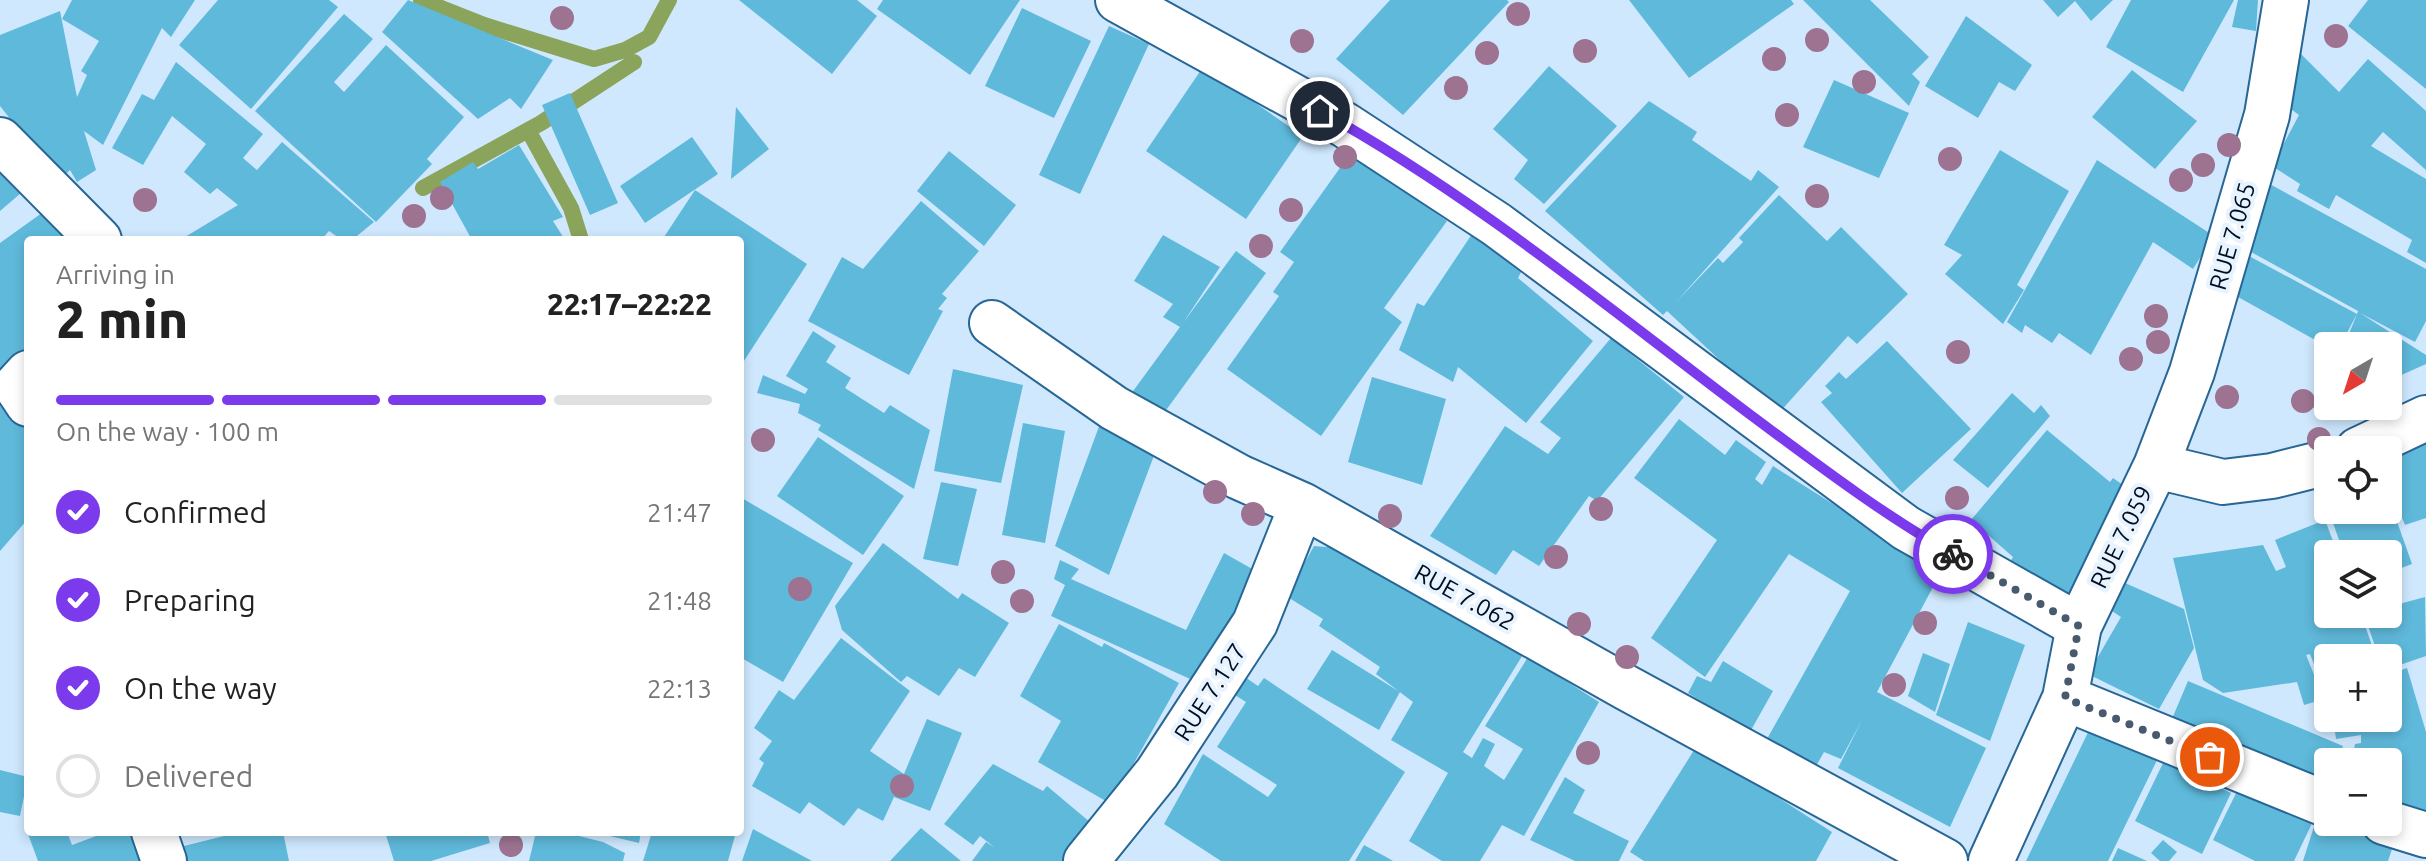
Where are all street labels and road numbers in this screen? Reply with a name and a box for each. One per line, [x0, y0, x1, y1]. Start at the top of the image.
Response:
street label: RUE 7.065 [2204, 179, 2260, 293]
street label: RUE 7.059 [2085, 481, 2157, 593]
street label: RUE 7.062 [1410, 558, 1520, 636]
street label: RUE 7.127 [1169, 638, 1251, 746]

